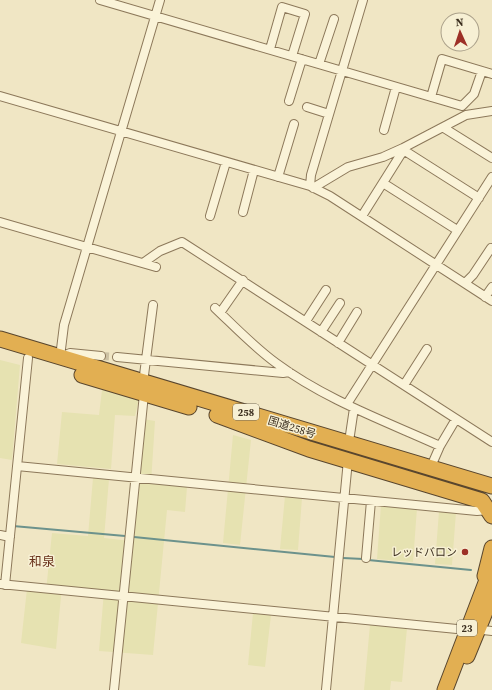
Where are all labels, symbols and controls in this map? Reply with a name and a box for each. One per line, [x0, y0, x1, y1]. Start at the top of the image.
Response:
north arrow [440, 12, 480, 52]
text: N [455, 15, 464, 30]
road number: 258 [233, 404, 259, 420]
street label: 国道258号 [266, 413, 318, 442]
place label: レッドバロン [391, 545, 457, 560]
marker: レッドバロン [460, 547, 470, 557]
district label: 和泉 [29, 553, 55, 570]
road number: 23 [457, 620, 477, 636]

